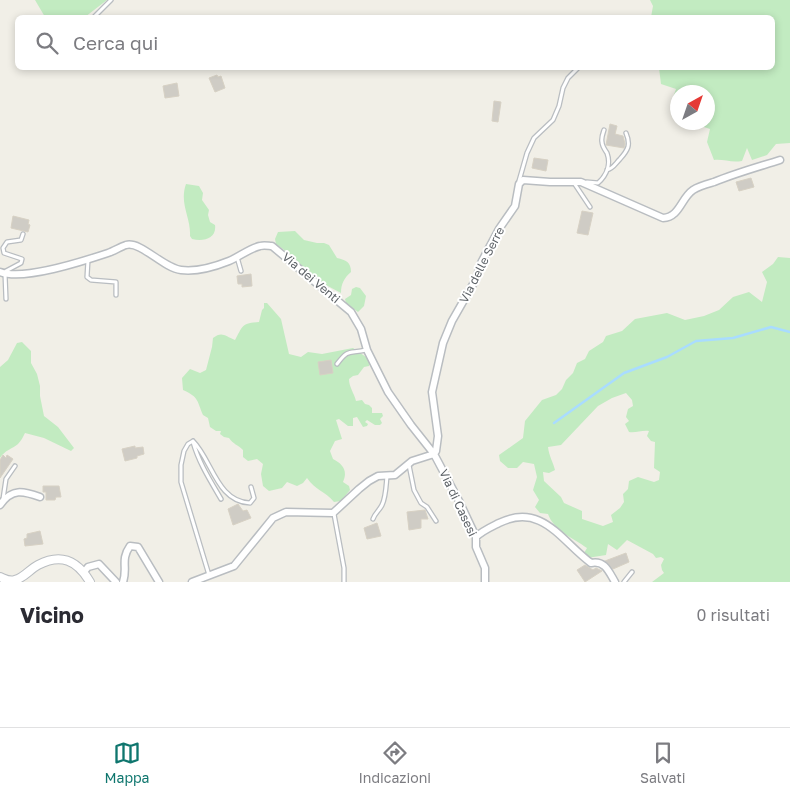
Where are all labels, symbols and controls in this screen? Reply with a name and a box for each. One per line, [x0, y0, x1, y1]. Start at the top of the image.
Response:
search box [15, 15, 775, 70]
icon: search [33, 29, 61, 57]
text: Cerca qui [73, 31, 158, 54]
north arrow [670, 85, 715, 130]
street label: Via delle Serre [456, 224, 507, 305]
street label: Via dei Venti [279, 249, 343, 306]
street label: Via di Casesi [436, 467, 481, 539]
text: Vicino [20, 602, 84, 628]
text: 0 risultati [697, 605, 770, 625]
tab: Mappa [104, 739, 150, 786]
tab: Indicazioni [358, 739, 431, 786]
tab: Salvati [640, 739, 686, 786]

